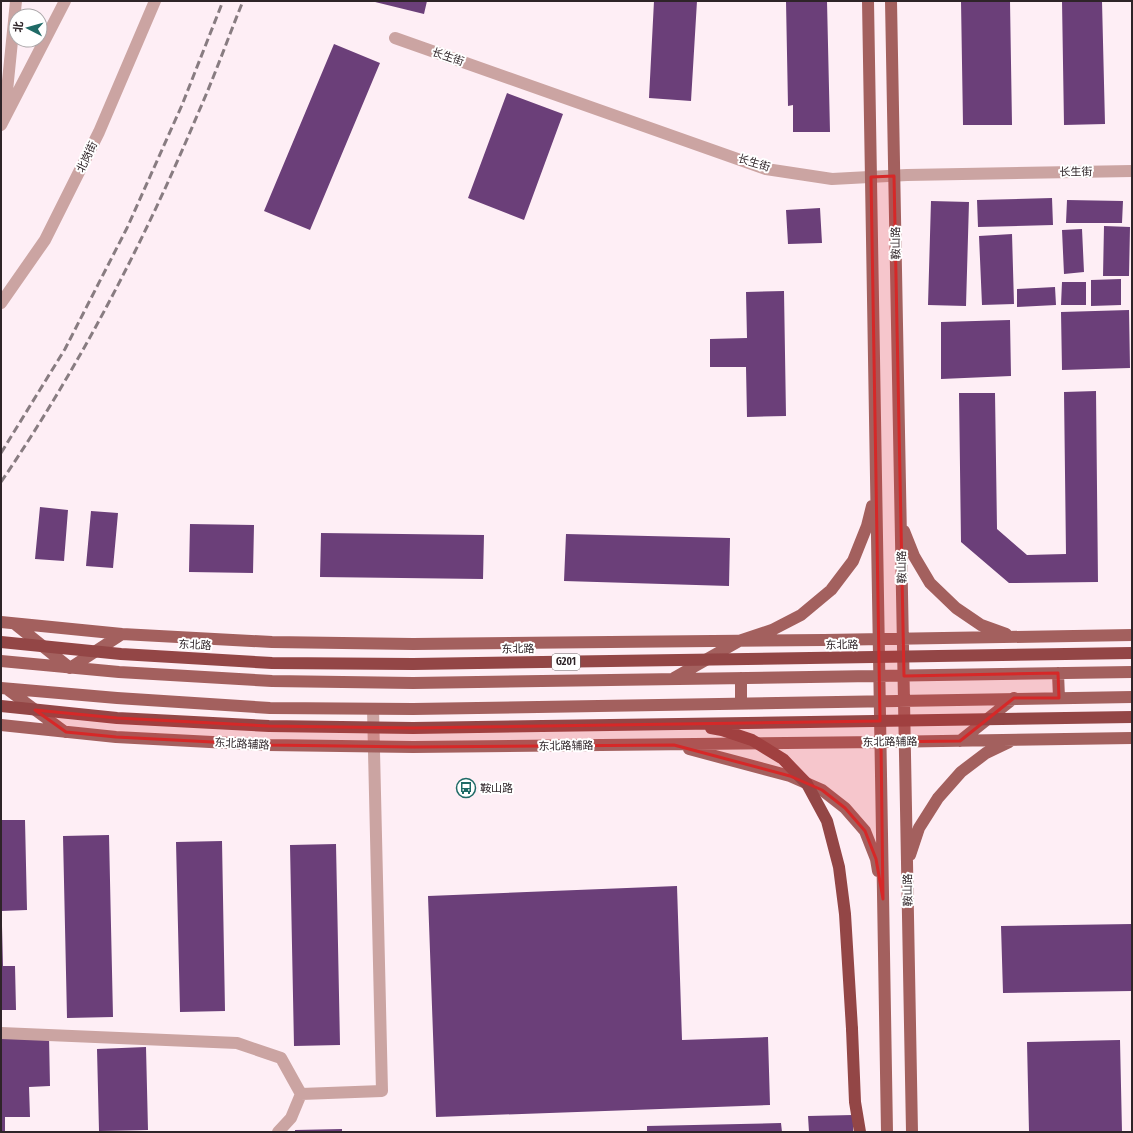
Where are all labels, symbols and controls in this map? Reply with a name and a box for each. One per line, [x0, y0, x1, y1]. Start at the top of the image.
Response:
north arrow [8, 8, 48, 48]
text: 北 [12, 21, 26, 33]
street label: 长生街 [430, 45, 466, 69]
street label: 北岗街 [74, 139, 100, 175]
street label: 长生街 [736, 152, 772, 174]
street label: 长生街 [1059, 165, 1093, 179]
street label: 鞍山路 [889, 226, 903, 260]
street label: 鞍山路 [895, 550, 909, 584]
street label: 东北路 [178, 638, 212, 652]
street label: 东北路 [825, 638, 859, 652]
street label: 东北路 [501, 642, 535, 656]
road number: G201 [552, 654, 580, 670]
street label: 东北路辅路 [862, 735, 918, 749]
street label: 东北路辅路 [214, 736, 270, 752]
street label: 东北路辅路 [538, 739, 594, 753]
bus stop icon: 鞍山路 [455, 777, 477, 799]
place label: 鞍山路 [480, 782, 513, 795]
street label: 鞍山路 [901, 873, 915, 907]

